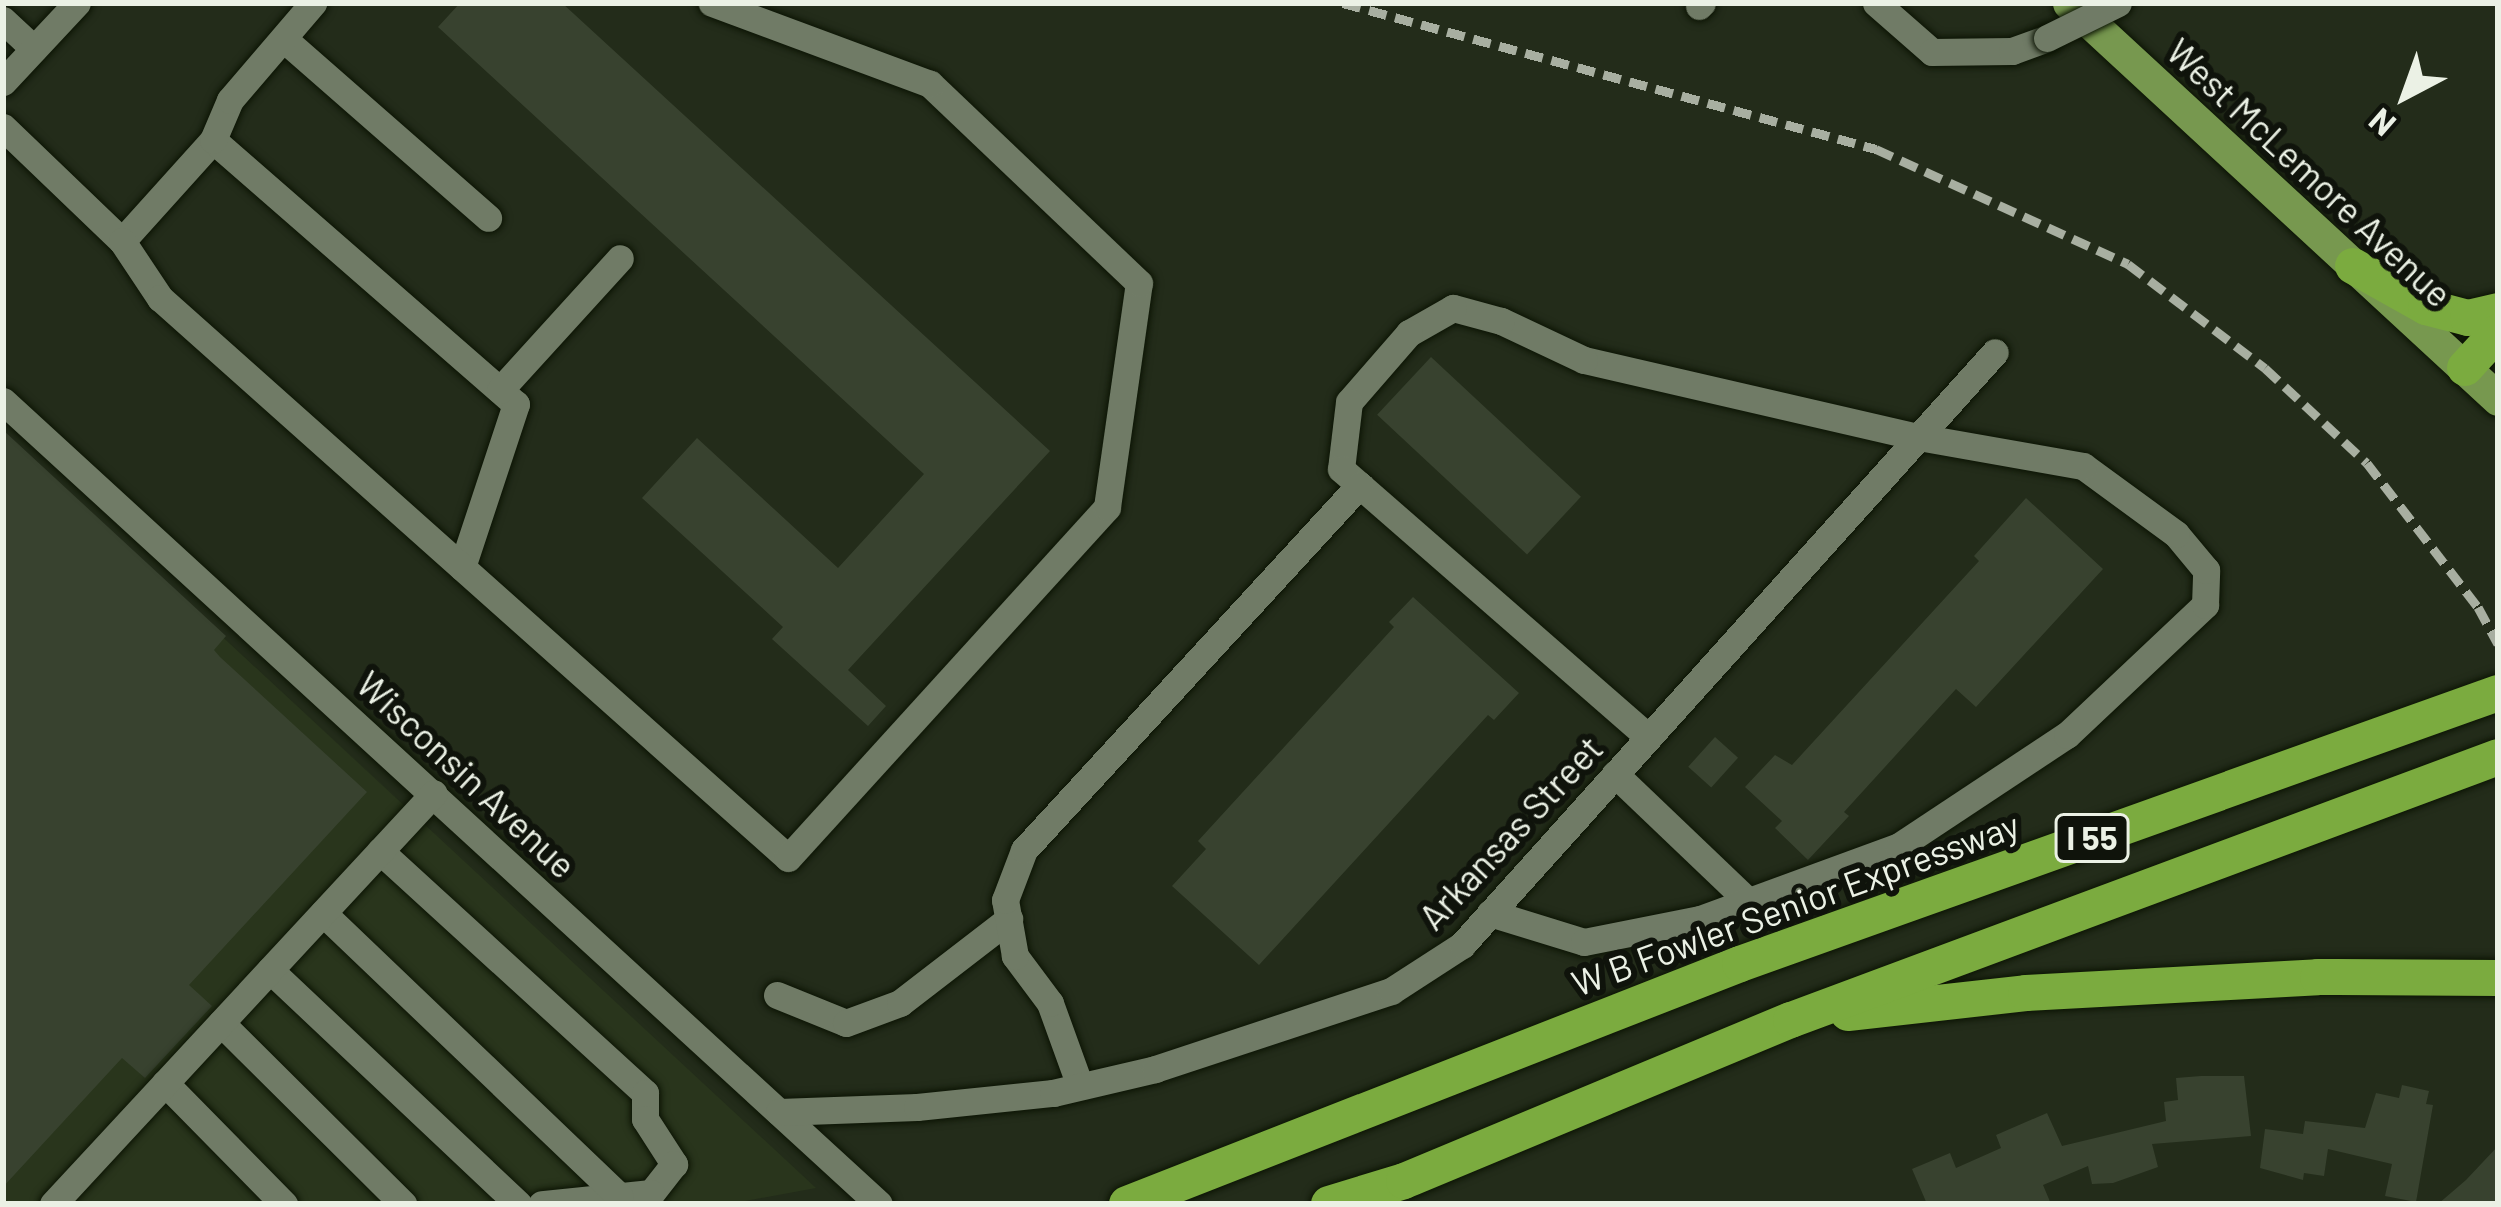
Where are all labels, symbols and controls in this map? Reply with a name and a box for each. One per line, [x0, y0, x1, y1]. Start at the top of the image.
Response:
street label: West McLemore Avenue [2159, 29, 2461, 315]
north arrow [2345, 36, 2465, 156]
text: N [2360, 101, 2403, 145]
street label: Wisconsin Avenue [349, 662, 585, 886]
street label: Arkansas Street [1409, 726, 1611, 938]
street label: W B Fowler Senior Expressway [1565, 802, 2025, 1004]
road number: I 55 [2053, 811, 2131, 865]

